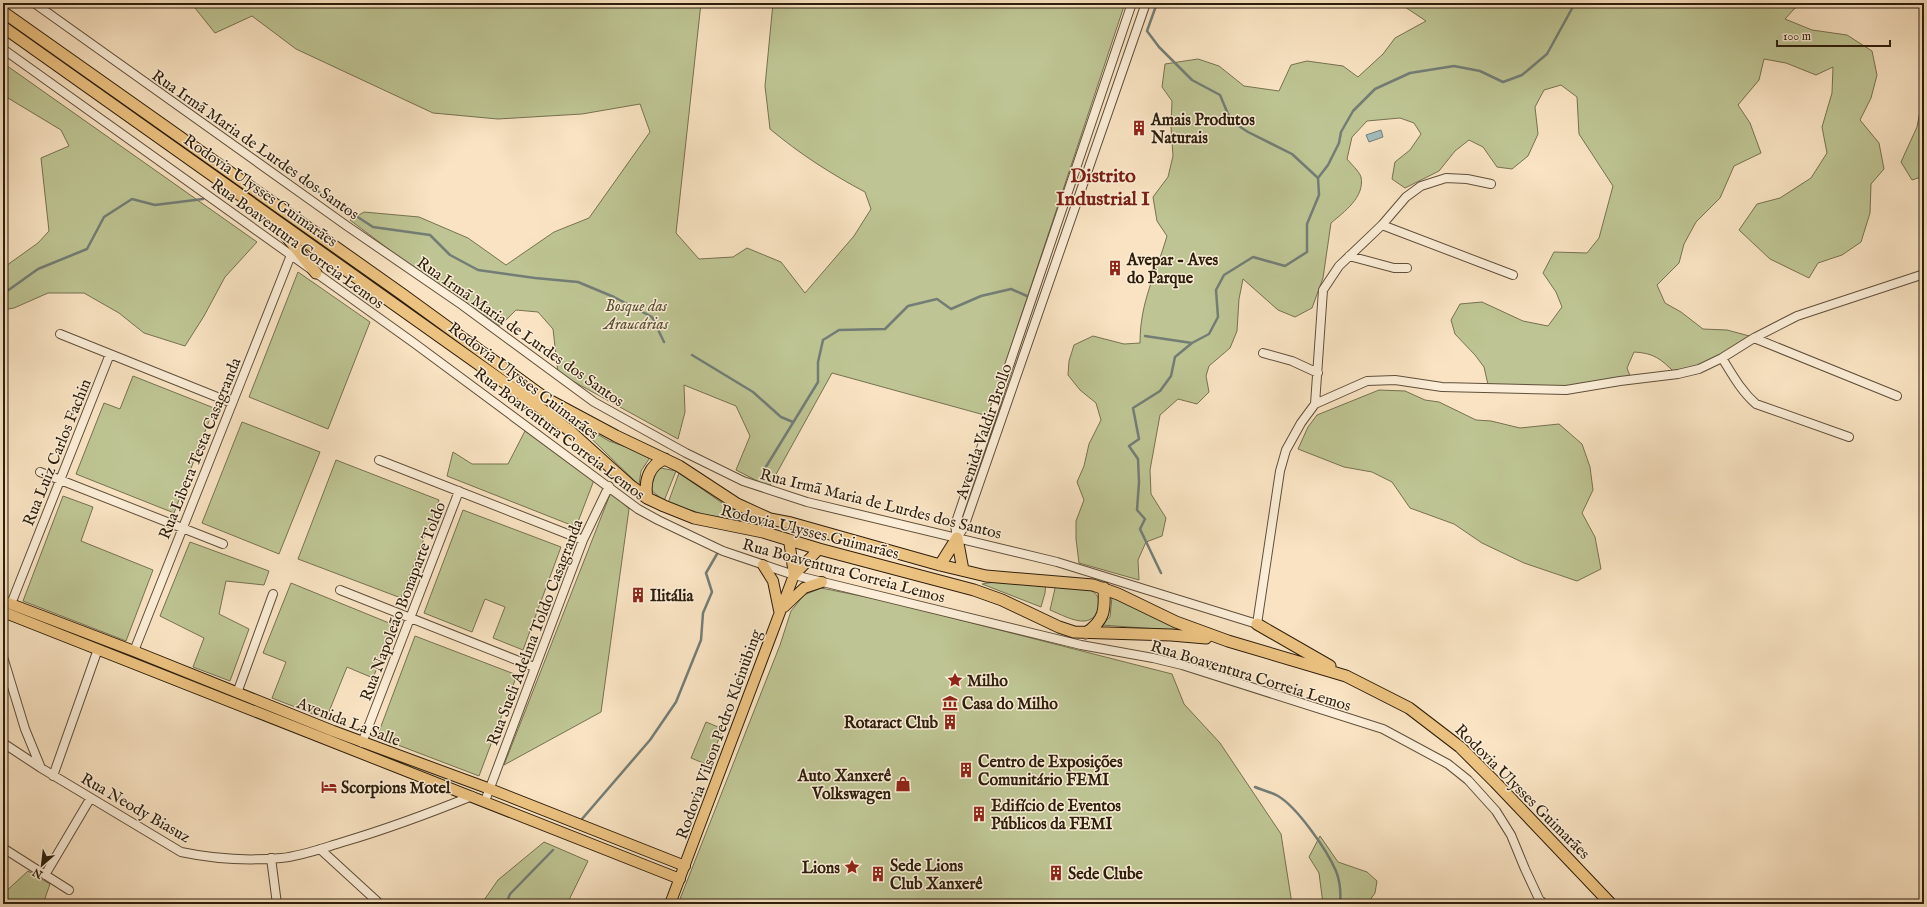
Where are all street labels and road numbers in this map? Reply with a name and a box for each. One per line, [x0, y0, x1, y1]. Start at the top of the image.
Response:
street label: Rua Irmã Maria de Lurdes dos Santos [147, 66, 363, 225]
street label: Rodovia Ulysses Guimarães [179, 131, 341, 253]
street label: Rua Boaventura Correia Lemos [206, 175, 387, 314]
street label: Rua Irmã Maria de Lurdes dos Santos [412, 253, 628, 412]
street label: Rodovia Ulysses Guimarães [444, 318, 602, 445]
street label: Rua Libera Testa Casagranda [155, 355, 247, 542]
street label: Avenida Valdir Brollo [952, 361, 1018, 503]
street label: Rua Boaventura Correia Lemos [469, 364, 649, 506]
street label: Rua Luiz Carlos Fachin [19, 376, 97, 529]
street label: Rua Irmã Maria de Lurdes dos Santos [758, 465, 1004, 545]
street label: Rua Napoleão Bonaparte Toldo [357, 499, 451, 704]
street label: Rodovia Ulysses Guimarães [718, 501, 901, 565]
street label: Rua Sueli Adelma Toldo Casagranda [483, 517, 588, 749]
street label: Rua Boaventura Correia Lemos [740, 535, 947, 609]
street label: Rodovia Vilson Pedro Kleinübing [673, 627, 767, 842]
street label: Rua Boaventura Correia Lemos [1148, 637, 1354, 717]
street label: Avenida La Salle [293, 694, 403, 752]
street label: Rodovia Ulysses Guimarães [1450, 721, 1594, 865]
street label: Rua Neody Biasuz [77, 769, 193, 848]

